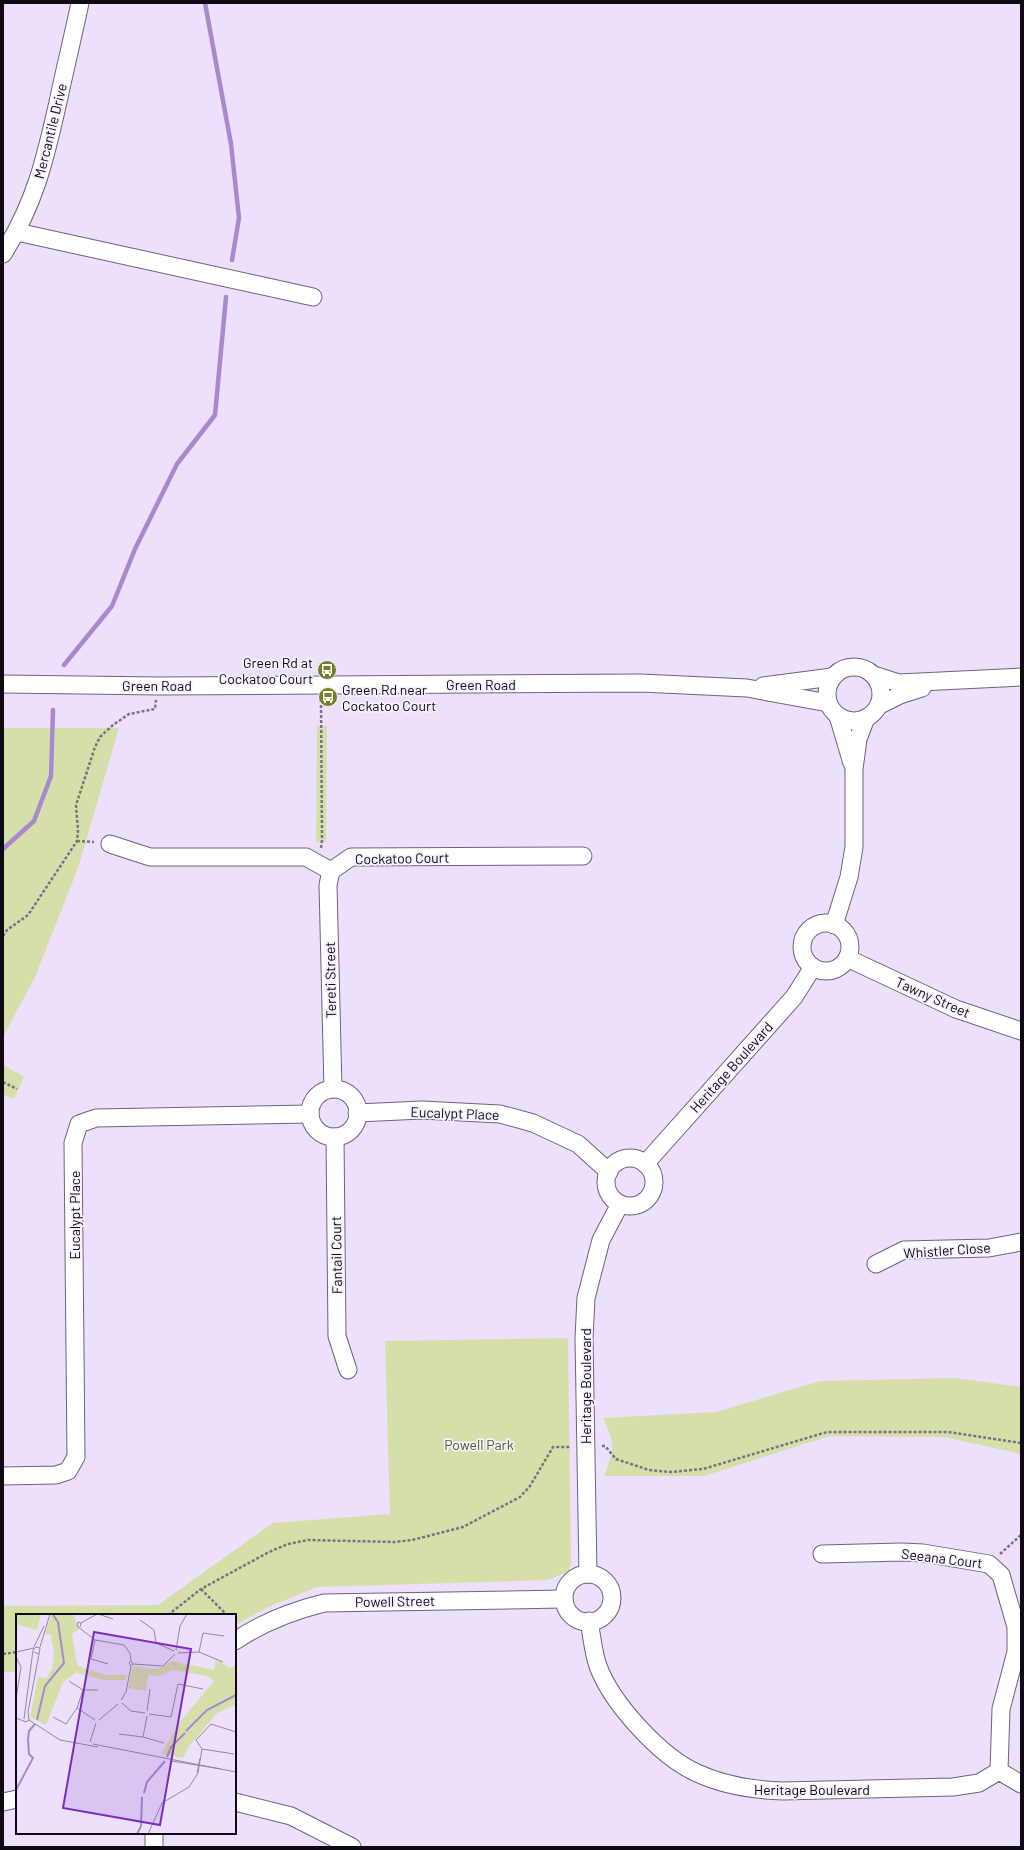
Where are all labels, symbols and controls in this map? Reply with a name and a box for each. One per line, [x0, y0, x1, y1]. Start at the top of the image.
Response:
street label: Mercantile Drive [30, 81, 70, 181]
place label: Green Rd at Cockatoo Court [219, 654, 313, 687]
bus stop icon: Green Rd at Cockatoo Court [316, 659, 338, 681]
street label: Green Road [446, 676, 516, 693]
street label: Green Road [122, 677, 192, 694]
place label: Green Rd near Cockatoo Court [342, 681, 436, 714]
bus stop icon: Green Rd near Cockatoo Court [317, 686, 339, 708]
street label: Cockatoo Court [355, 849, 449, 867]
street label: Tereti Street [321, 942, 339, 1018]
street label: Tawny Street [893, 973, 973, 1021]
street label: Heritage Boulevard [686, 1018, 776, 1116]
street label: Eucalypt Place [410, 1103, 500, 1123]
street label: Eucalypt Place [66, 1170, 83, 1260]
street label: Fantail Court [327, 1216, 345, 1294]
street label: Whistler Close [903, 1238, 991, 1262]
street label: Heritage Boulevard [577, 1328, 594, 1444]
park label: Powell Park [444, 1436, 514, 1453]
street label: Seeana Court [900, 1545, 984, 1571]
street label: Powell Street [355, 1592, 435, 1610]
inset map [16, 1614, 236, 1834]
street label: Heritage Boulevard [754, 1781, 870, 1798]

